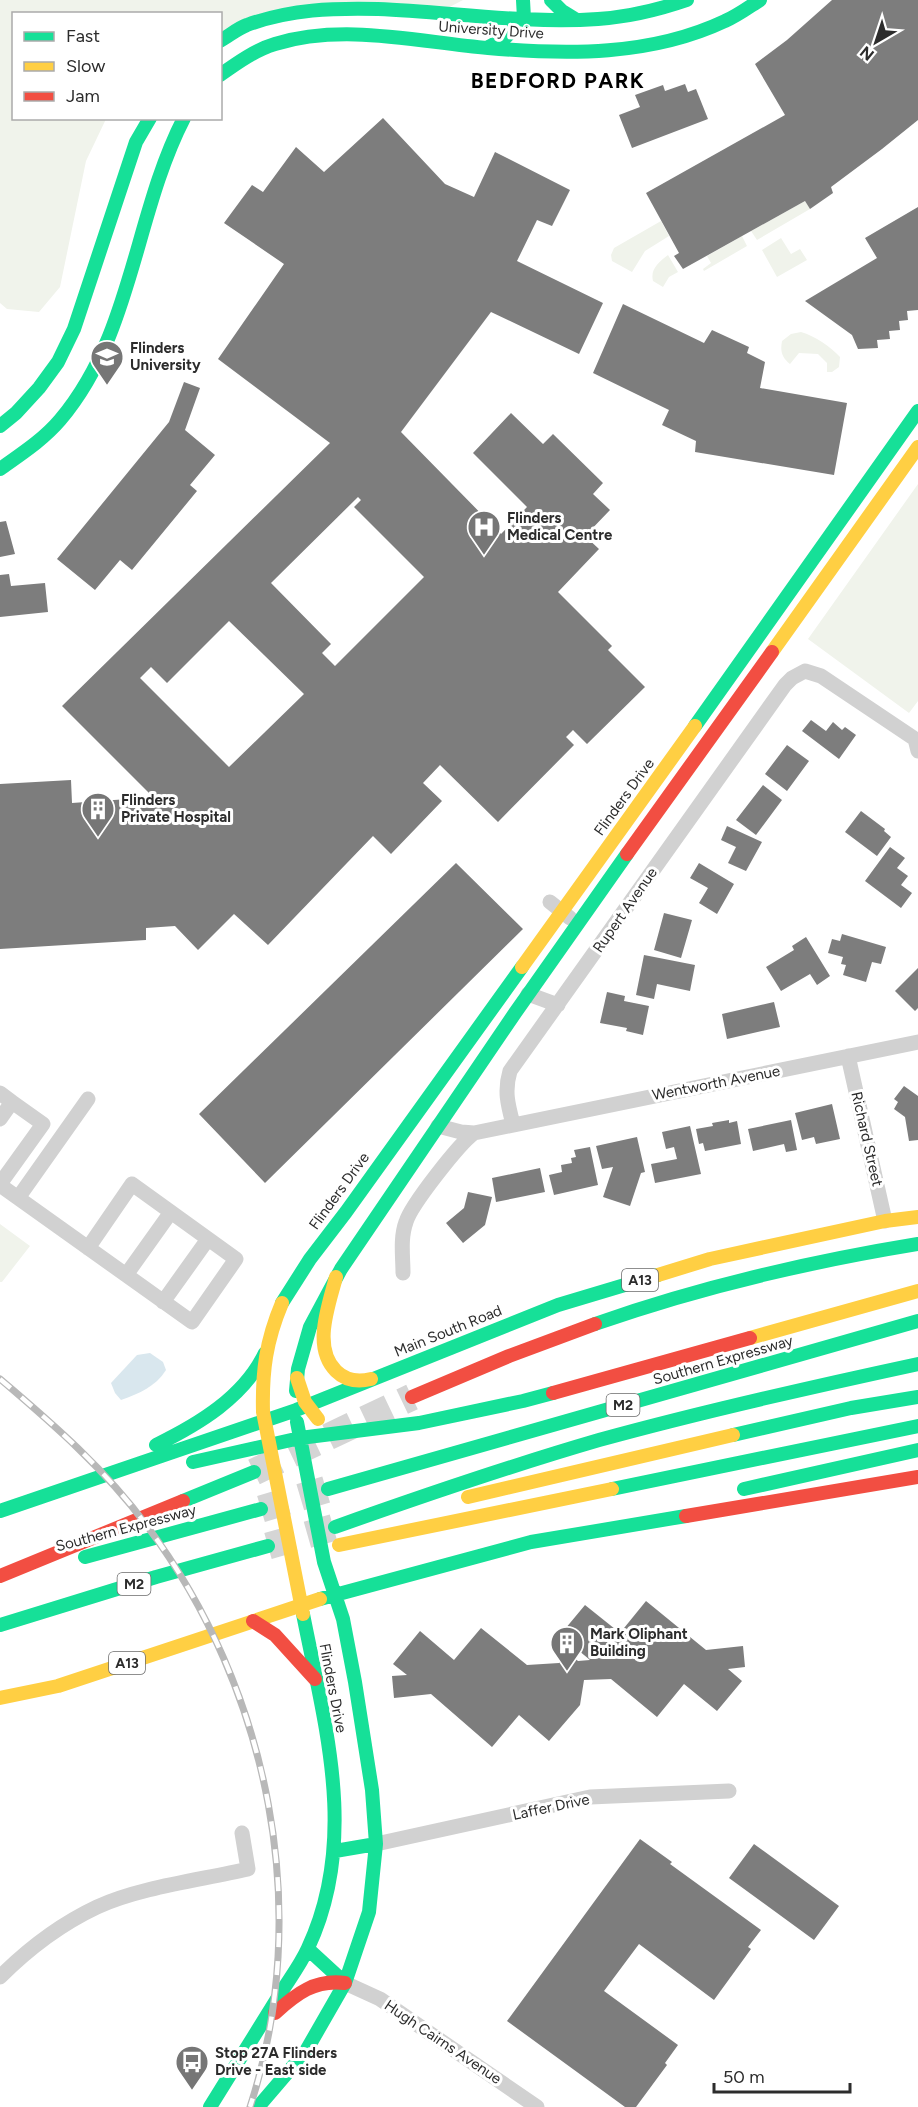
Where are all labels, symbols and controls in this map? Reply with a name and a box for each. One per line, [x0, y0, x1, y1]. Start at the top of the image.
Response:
legend [12, 12, 222, 120]
north arrow [846, 12, 906, 72]
street label: University Drive [438, 17, 544, 43]
text: Fast [66, 25, 100, 47]
text: N [856, 42, 878, 65]
text: Slow [66, 55, 105, 77]
district label: BEDFORD PARK [471, 68, 645, 93]
text: Jam [66, 85, 100, 107]
school or university icon: Flinders University [89, 339, 125, 386]
place label: Flinders University [130, 339, 201, 374]
hospital icon: Flinders Medical Centre [466, 509, 502, 556]
place label: Flinders Medical Centre [507, 509, 613, 544]
street label: Flinders Drive [590, 755, 658, 839]
building icon: Flinders Private Hospital [80, 791, 116, 838]
place label: Flinders Private Hospital [121, 791, 231, 826]
street label: Rupert Avenue [589, 864, 661, 956]
street label: Wentworth Avenue [651, 1062, 781, 1104]
street label: Richard Street [847, 1090, 887, 1188]
street label: Flinders Drive [305, 1149, 373, 1233]
road number: A13 [622, 1269, 658, 1291]
street label: Main South Road [392, 1301, 504, 1361]
street label: Southern Expressway [651, 1331, 795, 1389]
road number: M2 [606, 1394, 640, 1416]
street label: Southern Expressway [54, 1501, 198, 1555]
road number: M2 [118, 1573, 150, 1595]
building icon: Mark Oliphant Building [549, 1625, 585, 1672]
place label: Mark Oliphant Building [590, 1625, 688, 1660]
street label: Flinders Drive [316, 1642, 350, 1734]
road number: A13 [109, 1652, 145, 1674]
street label: Laffer Drive [511, 1790, 591, 1824]
street label: Hugh Cairns Avenue [381, 1996, 505, 2088]
bus stop icon: Stop 27A Flinders Drive - East side [174, 2044, 210, 2091]
place label: Stop 27A Flinders Drive - East side [215, 2044, 337, 2079]
scale bar [714, 2056, 850, 2094]
text: 50 m [723, 2066, 765, 2088]

